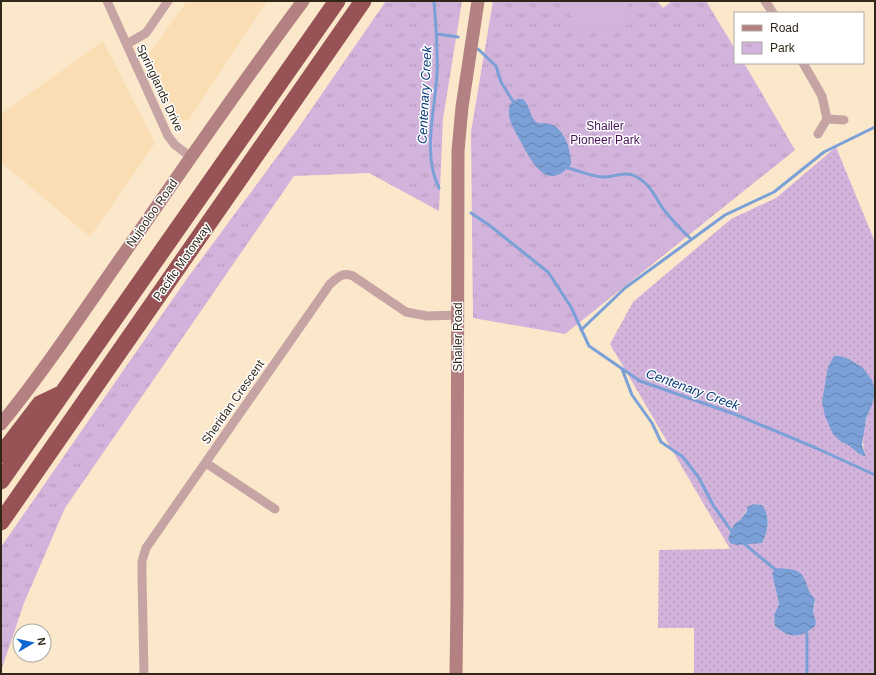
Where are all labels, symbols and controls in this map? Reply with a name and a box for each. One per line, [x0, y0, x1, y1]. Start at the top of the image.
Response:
legend [734, 12, 864, 64]
text: Road [770, 21, 799, 35]
text: Park [770, 41, 796, 55]
street label: Springlands Drive [134, 42, 186, 134]
water label: Centenary Creek [414, 44, 435, 144]
park label: Shailer Pioneer Park [570, 119, 641, 147]
street label: Nujooloo Road [123, 176, 181, 250]
street label: Pacific Motorway [150, 221, 214, 303]
street label: Shailer Road [451, 302, 465, 372]
street label: Sheridan Crescent [199, 357, 268, 447]
water label: Centenary Creek [644, 366, 743, 414]
north arrow [12, 623, 52, 663]
text: N [35, 637, 48, 646]

